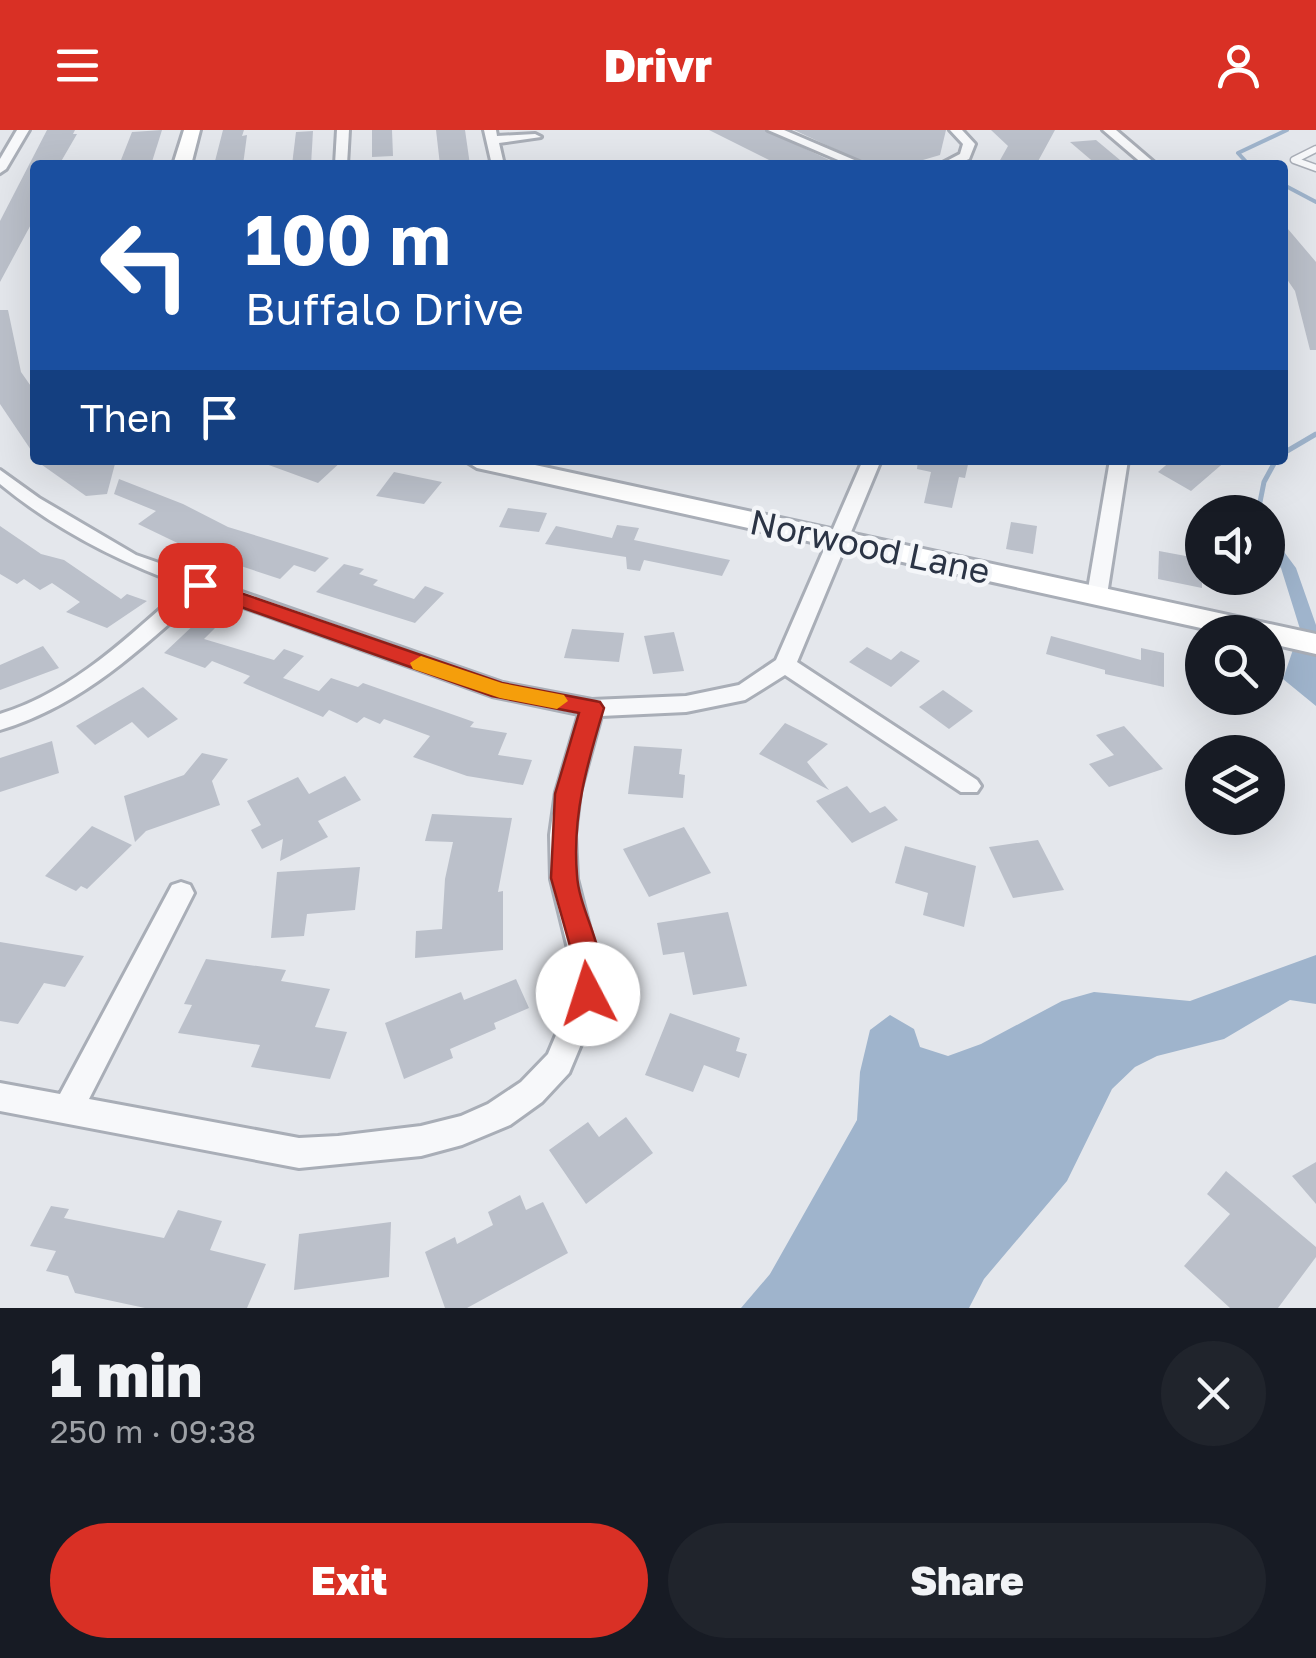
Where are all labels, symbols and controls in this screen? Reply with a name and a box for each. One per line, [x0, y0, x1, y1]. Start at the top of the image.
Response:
icon: menu [50, 38, 105, 93]
text: Drivr [604, 38, 712, 92]
icon: person [1211, 38, 1266, 93]
text: 100 m [245, 196, 451, 280]
icon: left [80, 200, 210, 330]
text: Buffalo Drive [245, 281, 524, 335]
icon: arrive [192, 390, 247, 445]
text: Then [80, 395, 172, 440]
map controls [1185, 495, 1285, 835]
button: sound [1185, 495, 1285, 595]
street label: Norwood Lane [746, 500, 994, 592]
pin [158, 543, 243, 628]
icon: arrive [173, 558, 228, 613]
button: search [1185, 615, 1285, 715]
button: layers [1185, 735, 1285, 835]
position arrow [536, 942, 640, 1046]
text: 1 min [50, 1338, 202, 1410]
button: close [1161, 1341, 1266, 1446]
text: 250 m · 09:38 [50, 1412, 256, 1450]
button: Exit [50, 1523, 648, 1638]
button: Share [668, 1523, 1266, 1638]

